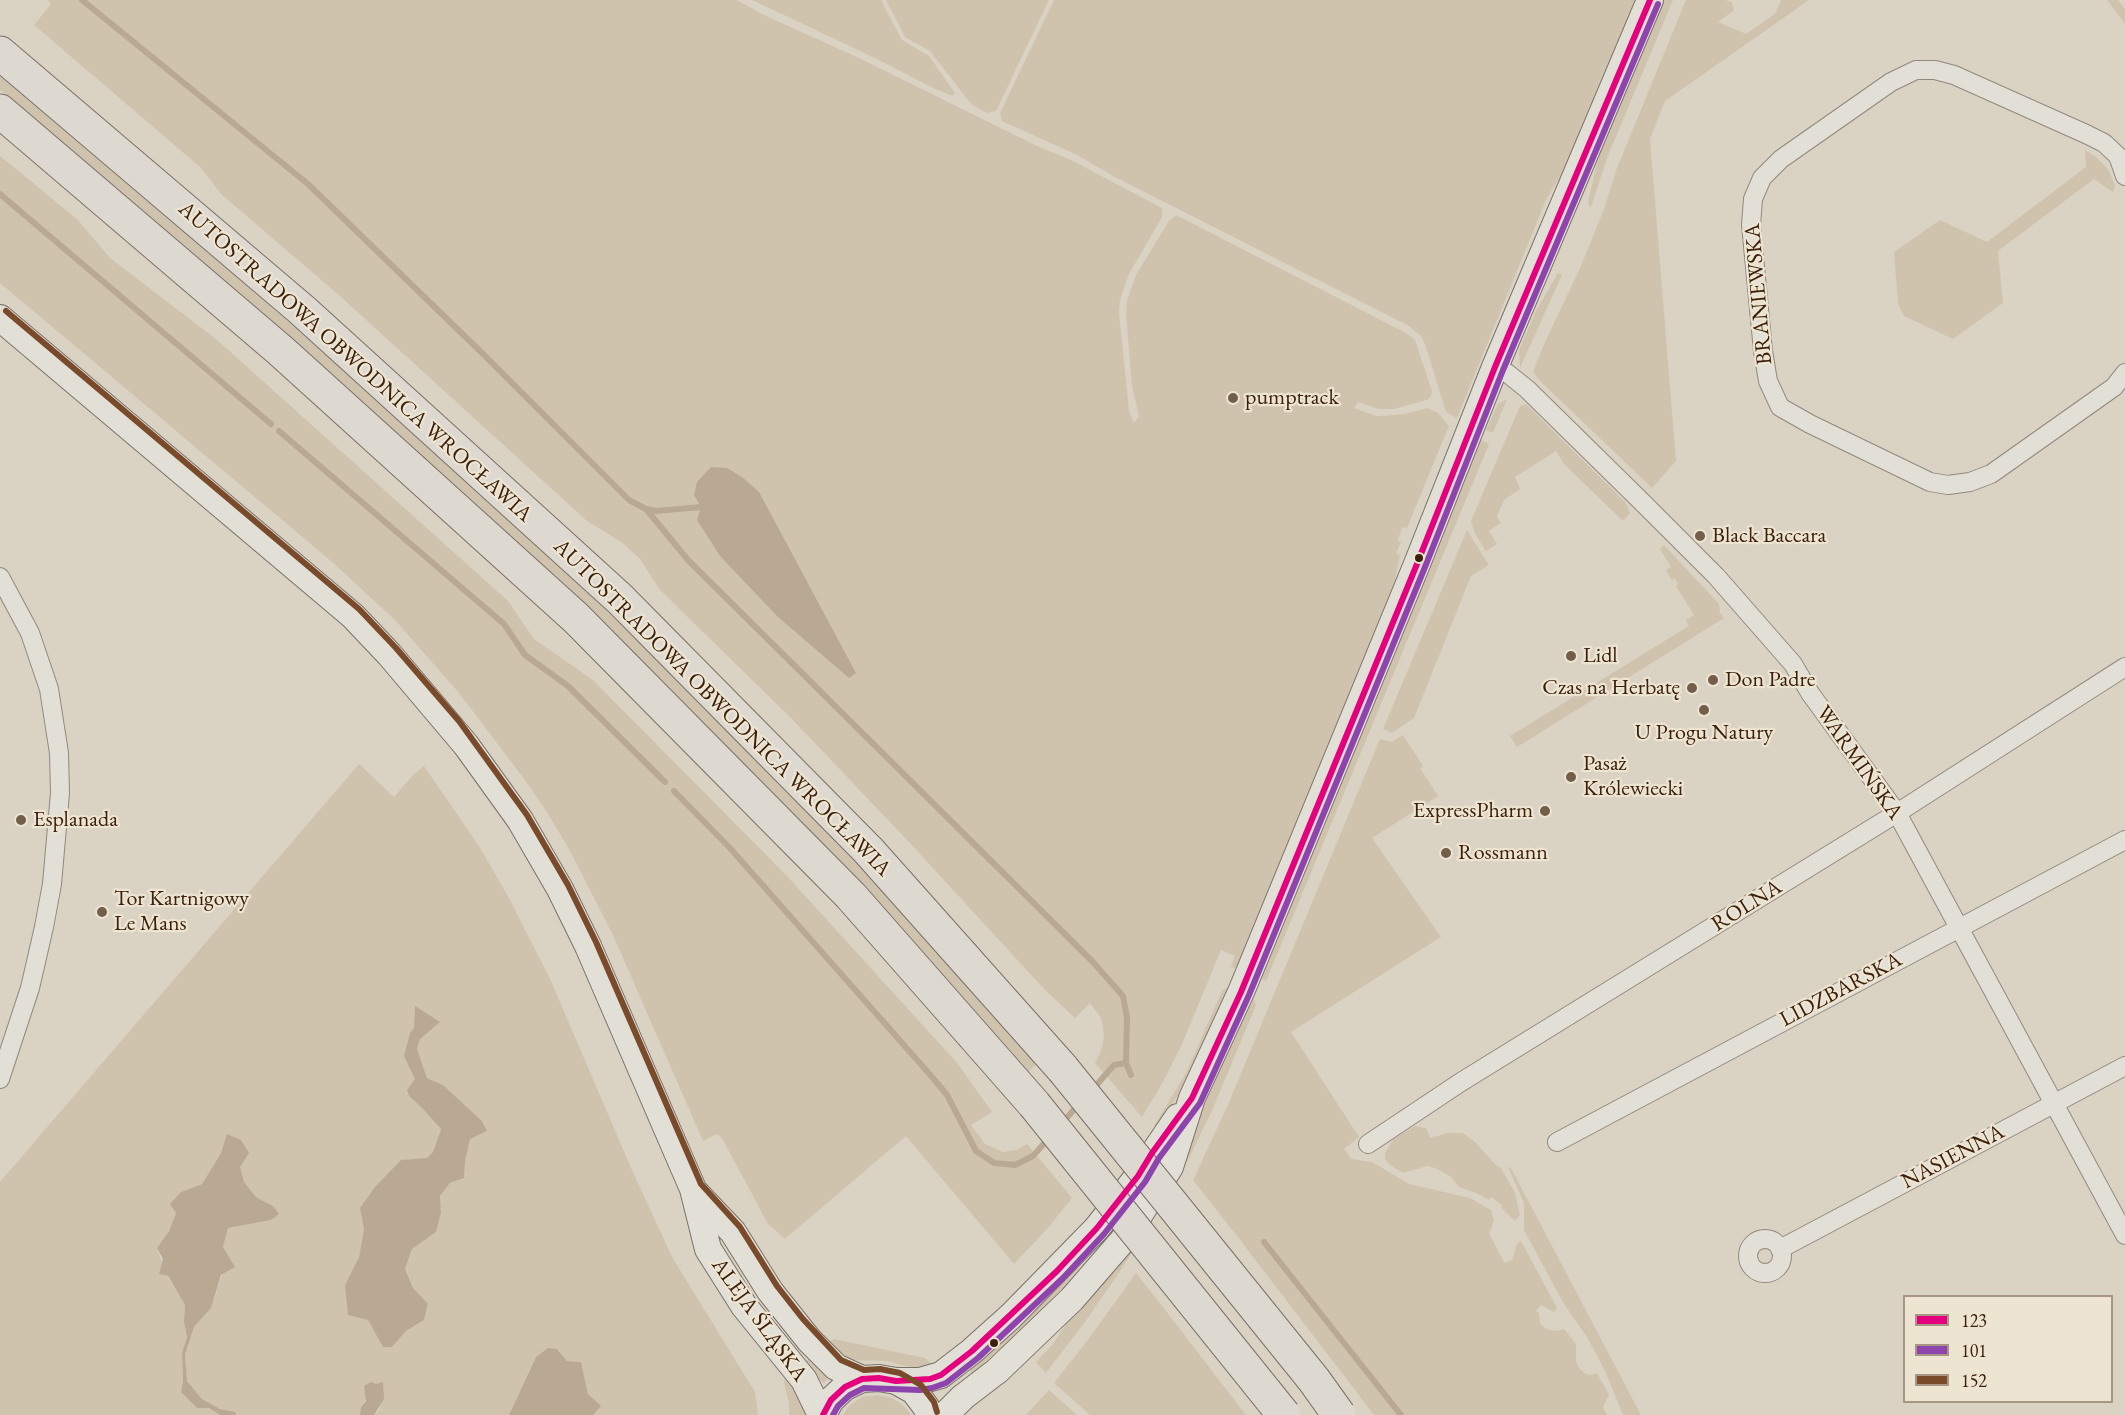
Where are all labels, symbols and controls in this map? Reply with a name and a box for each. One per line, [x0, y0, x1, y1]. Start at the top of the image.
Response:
street label: AUTOSTRADOWA OBWODNICA WROCŁAWIA [173, 196, 537, 528]
street label: BRANIEWSKA [1740, 222, 1778, 366]
place label: pumptrack [1245, 385, 1339, 411]
marker: pumptrack [1226, 391, 1240, 405]
place label: Black Baccara [1712, 523, 1826, 549]
marker: Black Baccara [1693, 529, 1707, 543]
street label: AUTOSTRADOWA OBWODNICA WROCŁAWIA [548, 534, 896, 882]
unlabelled marker [1413, 552, 1425, 564]
place label: Lidl [1583, 643, 1618, 669]
marker: Lidl [1564, 649, 1578, 663]
place label: Don Padre [1725, 667, 1815, 693]
marker: Don Padre [1706, 673, 1720, 687]
place label: Czas na Herbatę [1542, 675, 1680, 701]
marker: Czas na Herbatę [1685, 681, 1699, 695]
street label: WARMIŃSKA [1810, 701, 1908, 825]
marker: U Progu Natury [1697, 703, 1711, 717]
place label: U Progu Natury [1635, 720, 1773, 746]
place label: Pasaż Królewiecki [1583, 751, 1683, 802]
marker: Pasaż Królewiecki [1564, 770, 1578, 784]
place label: ExpressPharm [1413, 798, 1533, 824]
marker: ExpressPharm [1538, 804, 1552, 818]
place label: Esplanada [33, 807, 118, 833]
marker: Esplanada [14, 813, 28, 827]
place label: Rossmann [1458, 840, 1548, 866]
marker: Rossmann [1439, 846, 1453, 860]
street label: ROLNA [1707, 874, 1787, 938]
place label: Tor Kartnigowy Le Mans [114, 886, 249, 938]
marker: Tor Kartnigowy Le Mans [95, 905, 109, 919]
street label: LIDZBARSKA [1775, 947, 1907, 1033]
street label: NASIENNA [1897, 1119, 2009, 1195]
street label: ALEJA ŚLĄSKA [705, 1253, 813, 1387]
legend [1903, 1295, 2113, 1403]
text: 123 [1961, 1309, 1987, 1332]
unlabelled marker [988, 1337, 1000, 1349]
text: 101 [1961, 1339, 1987, 1362]
text: 152 [1961, 1369, 1987, 1392]

